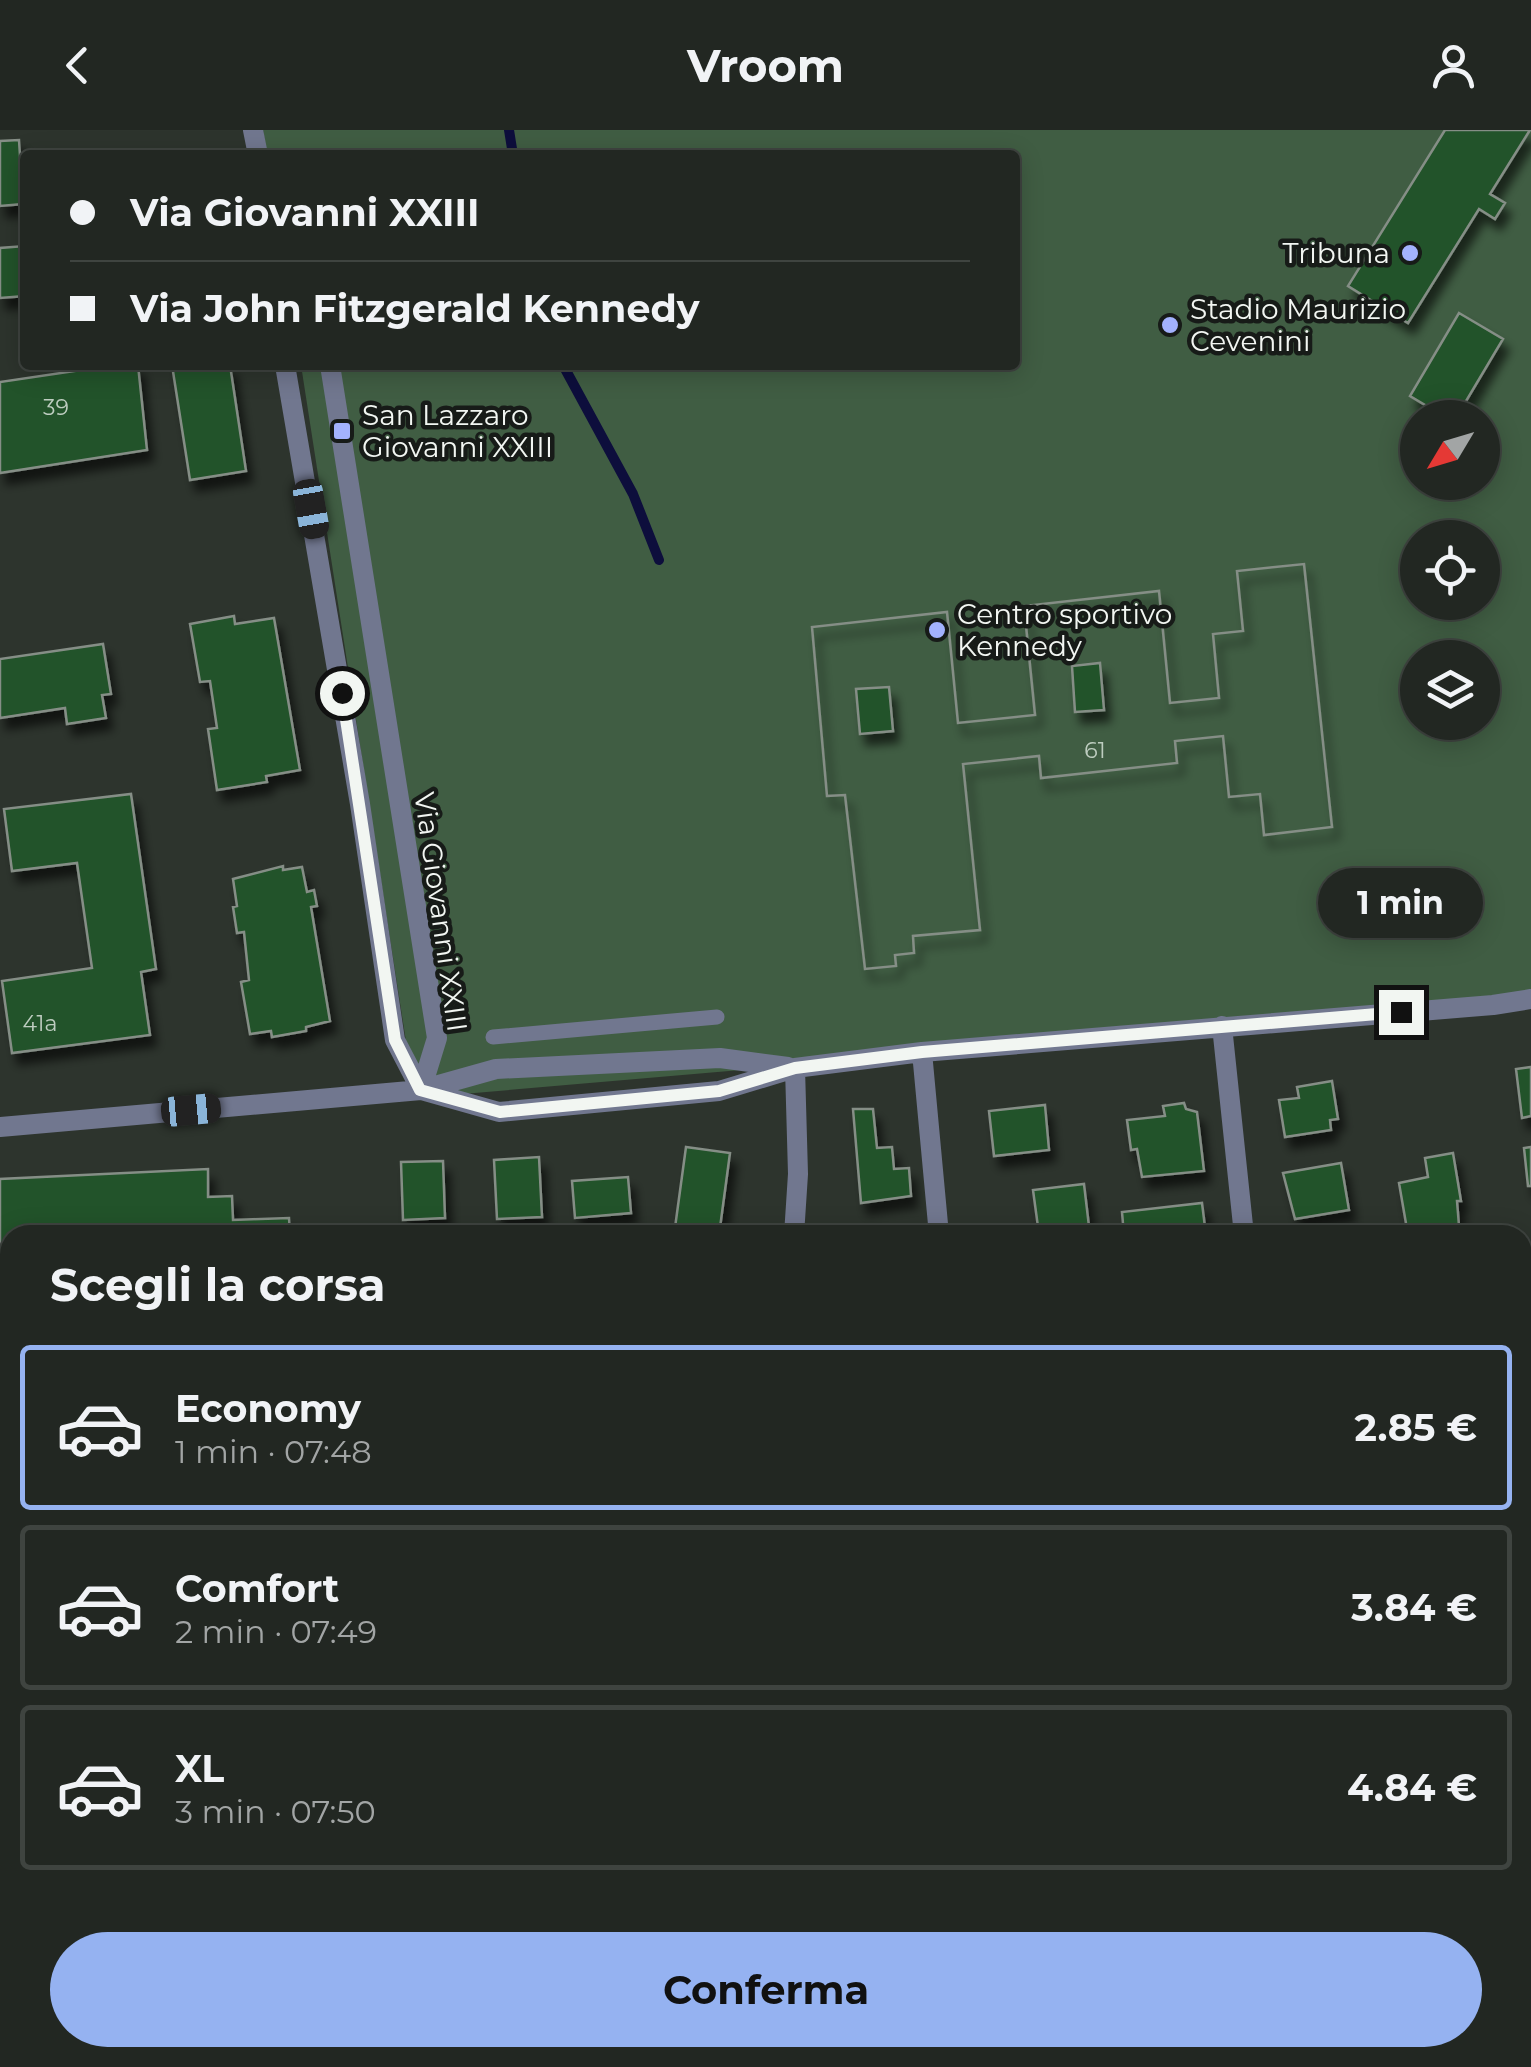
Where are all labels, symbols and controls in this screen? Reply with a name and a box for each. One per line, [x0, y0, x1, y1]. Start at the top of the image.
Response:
icon: back [50, 38, 105, 93]
text: Vroom [687, 38, 844, 93]
icon: person [1426, 38, 1481, 93]
text: Via Giovanni XXIII [130, 189, 479, 236]
place label: Tribuna [1283, 236, 1390, 270]
marker: Tribuna [1399, 242, 1421, 264]
text: Via John Fitzgerald Kennedy [130, 285, 699, 332]
place label: Stadio Maurizio Cevenini [1190, 292, 1406, 358]
marker: Stadio Maurizio Cevenini [1159, 314, 1181, 336]
house number: 39 [43, 394, 69, 421]
place label: San Lazzaro Giovanni XXIII [362, 398, 553, 464]
north arrow [1400, 400, 1500, 500]
map controls [1400, 400, 1500, 740]
marker: San Lazzaro Giovanni XXIII [331, 420, 353, 442]
car [291, 477, 331, 541]
button: locate [1400, 520, 1500, 620]
place label: Centro sportivo Kennedy [957, 597, 1172, 663]
marker: Centro sportivo Kennedy [926, 619, 948, 641]
button: layers [1400, 640, 1500, 740]
route start [320, 671, 365, 716]
house number: 61 [1084, 737, 1106, 764]
street label: Via Giovanni XXIII [407, 790, 475, 1034]
callout: 1 min [1318, 867, 1484, 937]
text: 1 min [1357, 883, 1444, 922]
route end [1379, 990, 1424, 1035]
house number: 41a [23, 1010, 57, 1037]
car [160, 1092, 222, 1128]
text: Scegli la corsa [50, 1257, 386, 1312]
icon: car [55, 1383, 145, 1473]
text: Economy [175, 1385, 361, 1432]
text: 2.85 € [1355, 1404, 1477, 1451]
text: 1 min · 07:48 [175, 1432, 372, 1471]
icon: car [55, 1563, 145, 1653]
text: Comfort [175, 1565, 339, 1612]
text: 3.84 € [1351, 1584, 1477, 1631]
text: 2 min · 07:49 [175, 1612, 377, 1651]
icon: car [55, 1743, 145, 1833]
text: XL [175, 1745, 224, 1792]
text: 4.84 € [1347, 1764, 1477, 1811]
text: 3 min · 07:50 [175, 1792, 376, 1831]
button: Conferma [50, 1932, 1482, 2047]

